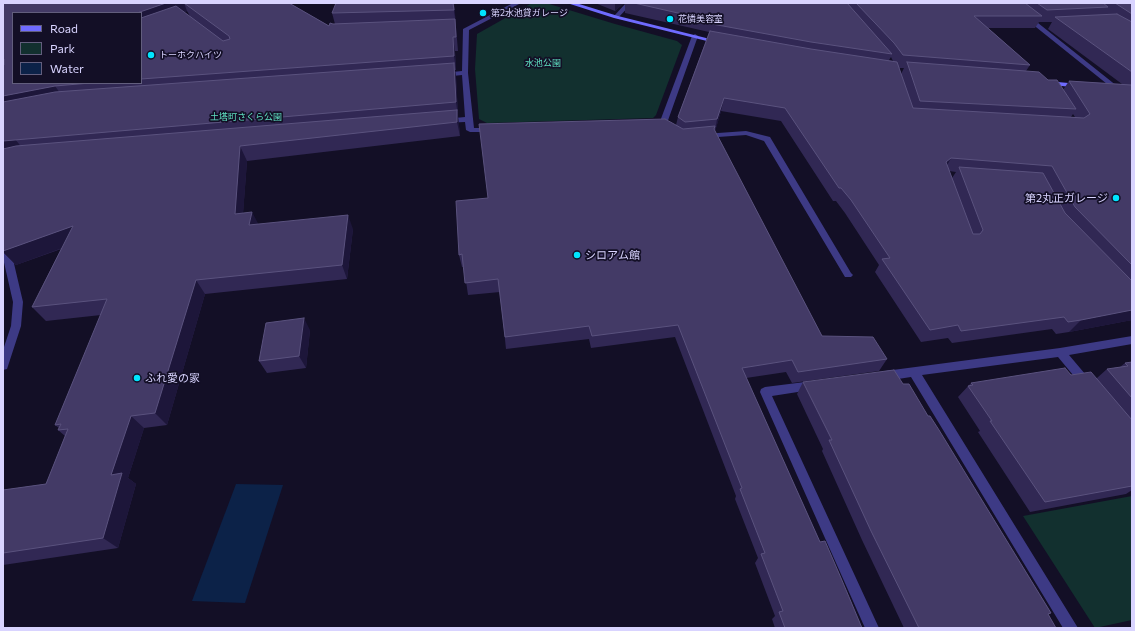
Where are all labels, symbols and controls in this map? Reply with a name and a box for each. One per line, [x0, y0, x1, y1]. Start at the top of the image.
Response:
marker: 第2水池貸ガレージ [478, 8, 488, 18]
place label: 第2水池貸ガレージ [491, 8, 568, 18]
legend [12, 12, 142, 84]
marker: 花憐美容室 [665, 14, 675, 24]
place label: 花憐美容室 [678, 14, 723, 24]
text: Road [50, 21, 78, 35]
text: Park [50, 41, 75, 55]
marker: トーホクハイツ [146, 50, 156, 60]
place label: トーホクハイツ [159, 50, 222, 60]
park label: 水池公園 [525, 58, 561, 68]
text: Water [50, 61, 84, 75]
park label: 土塔町さくら公園 [210, 112, 282, 122]
place label: 第2丸正ガレージ [1025, 191, 1108, 205]
marker: 第2丸正ガレージ [1111, 193, 1121, 203]
place label: シロアム館 [585, 248, 640, 262]
marker: シロアム館 [572, 250, 582, 260]
place label: ふれ愛の家 [145, 371, 200, 385]
marker: ふれ愛の家 [132, 373, 142, 383]

